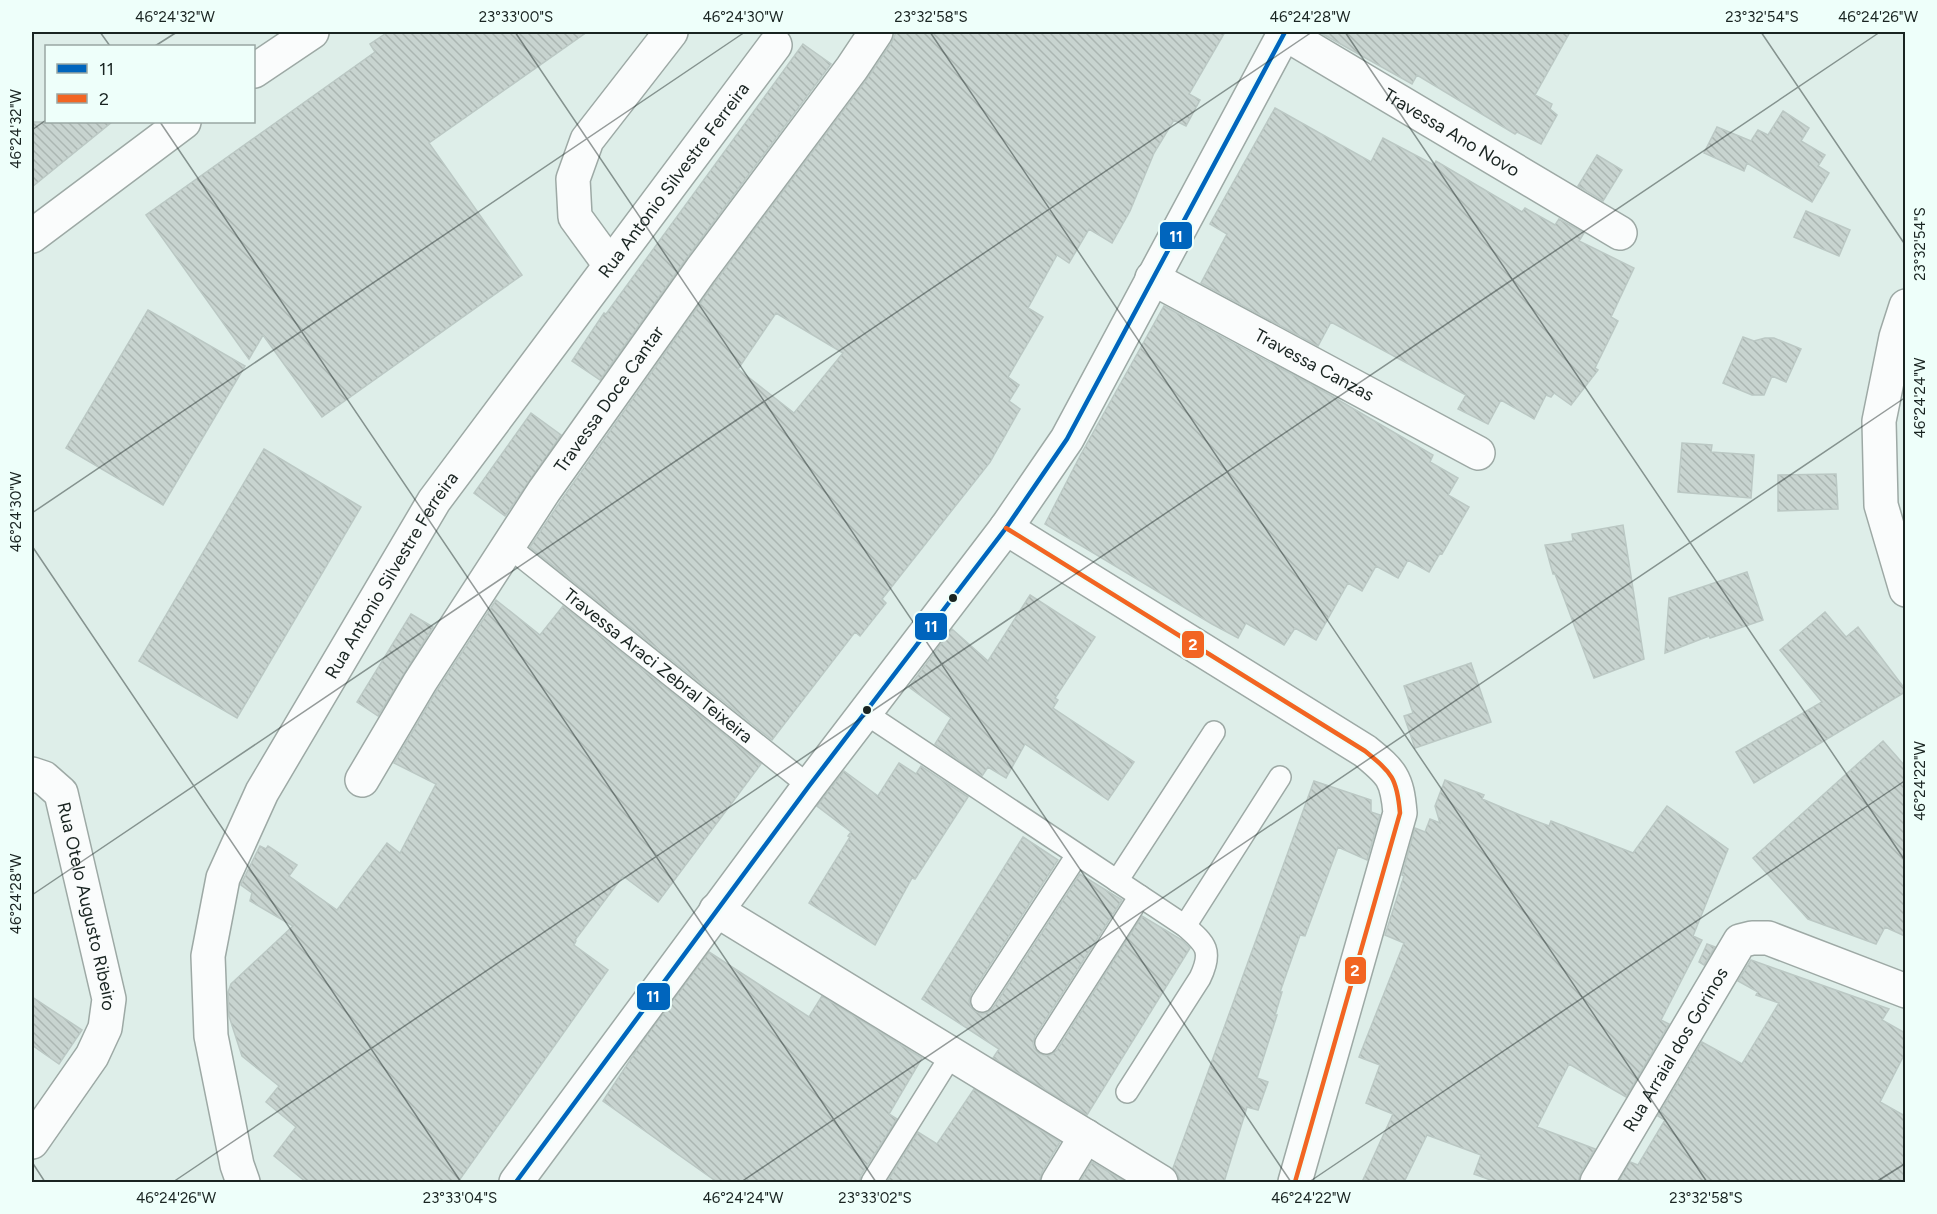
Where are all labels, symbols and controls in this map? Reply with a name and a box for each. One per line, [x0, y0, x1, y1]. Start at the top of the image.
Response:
text: 46°24'32"W [135, 8, 215, 26]
text: 23°33'00"S [479, 8, 553, 26]
text: 46°24'30"W [702, 8, 784, 26]
text: 23°32'58"S [894, 8, 968, 26]
text: 46°24'28"W [1270, 8, 1351, 26]
text: 23°32'54"S [1725, 8, 1799, 26]
text: 46°24'26"W [1838, 8, 1919, 26]
legend [45, 45, 255, 123]
text: 11 [99, 58, 114, 80]
street label: Rua Antonio Silvestre Ferreira [594, 78, 754, 282]
street label: Travessa Ano Novo [1380, 84, 1524, 182]
text: 2 [99, 88, 109, 110]
text: 46°24'32"W [7, 89, 25, 169]
text: 23°32'54"S [1911, 207, 1929, 281]
line badge: 11 [1159, 221, 1193, 250]
text: 11 [1169, 227, 1183, 246]
street label: Travessa Doce Cantar [550, 322, 669, 477]
street label: Travessa Canzas [1251, 324, 1378, 406]
text: 46°24'24"W [1911, 357, 1929, 438]
street label: Rua Antonio Silvestre Ferreira [320, 468, 463, 683]
text: 46°24'30"W [7, 471, 25, 553]
street label: Travessa Araci Zebral Teixeira [559, 584, 757, 748]
unlabelled marker [947, 592, 959, 604]
line badge: 11 [914, 612, 948, 641]
text: 11 [924, 617, 938, 636]
line badge: 2 [1181, 630, 1205, 659]
text: 2 [1188, 635, 1198, 654]
unlabelled marker [861, 704, 873, 716]
text: 46°24'22"W [1911, 740, 1929, 821]
street label: Rua Otelo Augusto Ribeiro [52, 800, 120, 1013]
text: 46°24'28"W [7, 853, 25, 934]
line badge: 2 [1344, 956, 1367, 985]
text: 2 [1350, 961, 1360, 980]
street label: Rua Arraial dos Gorinos [1618, 963, 1733, 1136]
line badge: 11 [636, 982, 671, 1011]
text: 11 [646, 987, 660, 1006]
text: 46°24'26"W [136, 1189, 217, 1207]
text: 23°33'04"S [423, 1189, 497, 1207]
text: 46°24'24"W [703, 1189, 784, 1207]
text: 23°33'02"S [838, 1189, 912, 1207]
text: 46°24'22"W [1271, 1189, 1352, 1207]
text: 23°32'58"S [1669, 1189, 1743, 1207]

